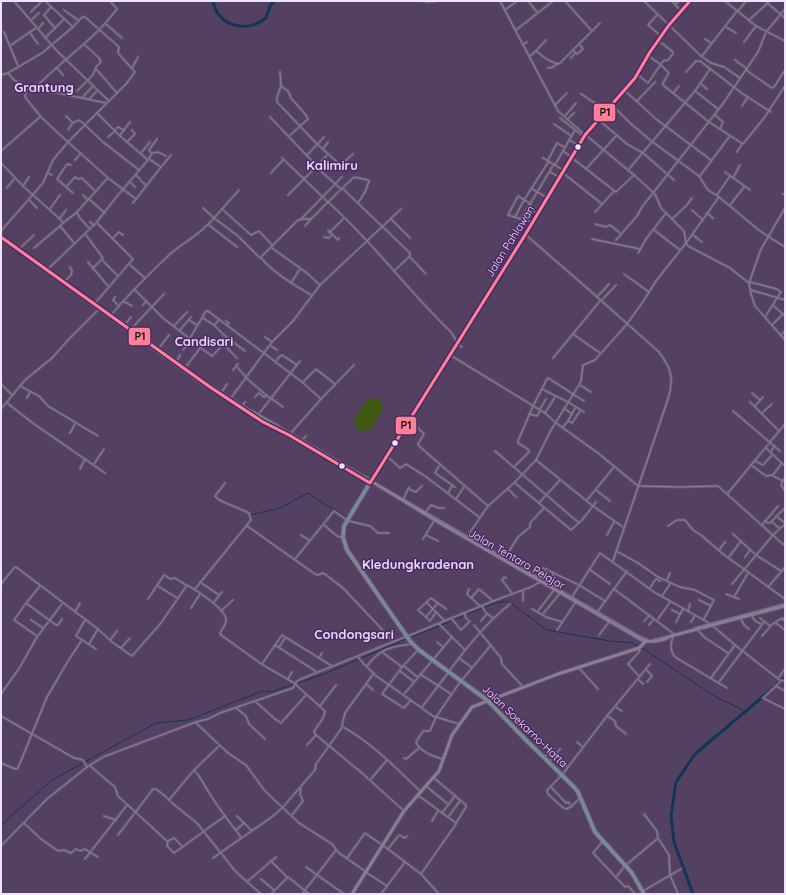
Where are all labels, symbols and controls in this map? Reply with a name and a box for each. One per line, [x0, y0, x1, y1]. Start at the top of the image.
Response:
district label: Grantung [14, 79, 74, 95]
line badge: P1 [593, 103, 616, 122]
text: P1 [600, 105, 610, 119]
unlabelled marker [573, 142, 583, 152]
district label: Kalimiru [306, 157, 358, 173]
street label: Jalan Pahlawan [482, 203, 538, 279]
line badge: P1 [128, 327, 151, 346]
text: P1 [135, 329, 145, 343]
district label: Candisari [175, 333, 233, 349]
line badge: P1 [395, 416, 417, 435]
text: P1 [401, 418, 411, 432]
unlabelled marker [390, 438, 400, 448]
unlabelled marker [337, 461, 347, 471]
street label: Jalan Tentara Pelajar [466, 526, 568, 593]
district label: Kledungkradenan [362, 556, 474, 572]
district label: Condongsari [314, 626, 394, 642]
street label: Jalan Soekarno-Hatta [479, 682, 571, 770]

